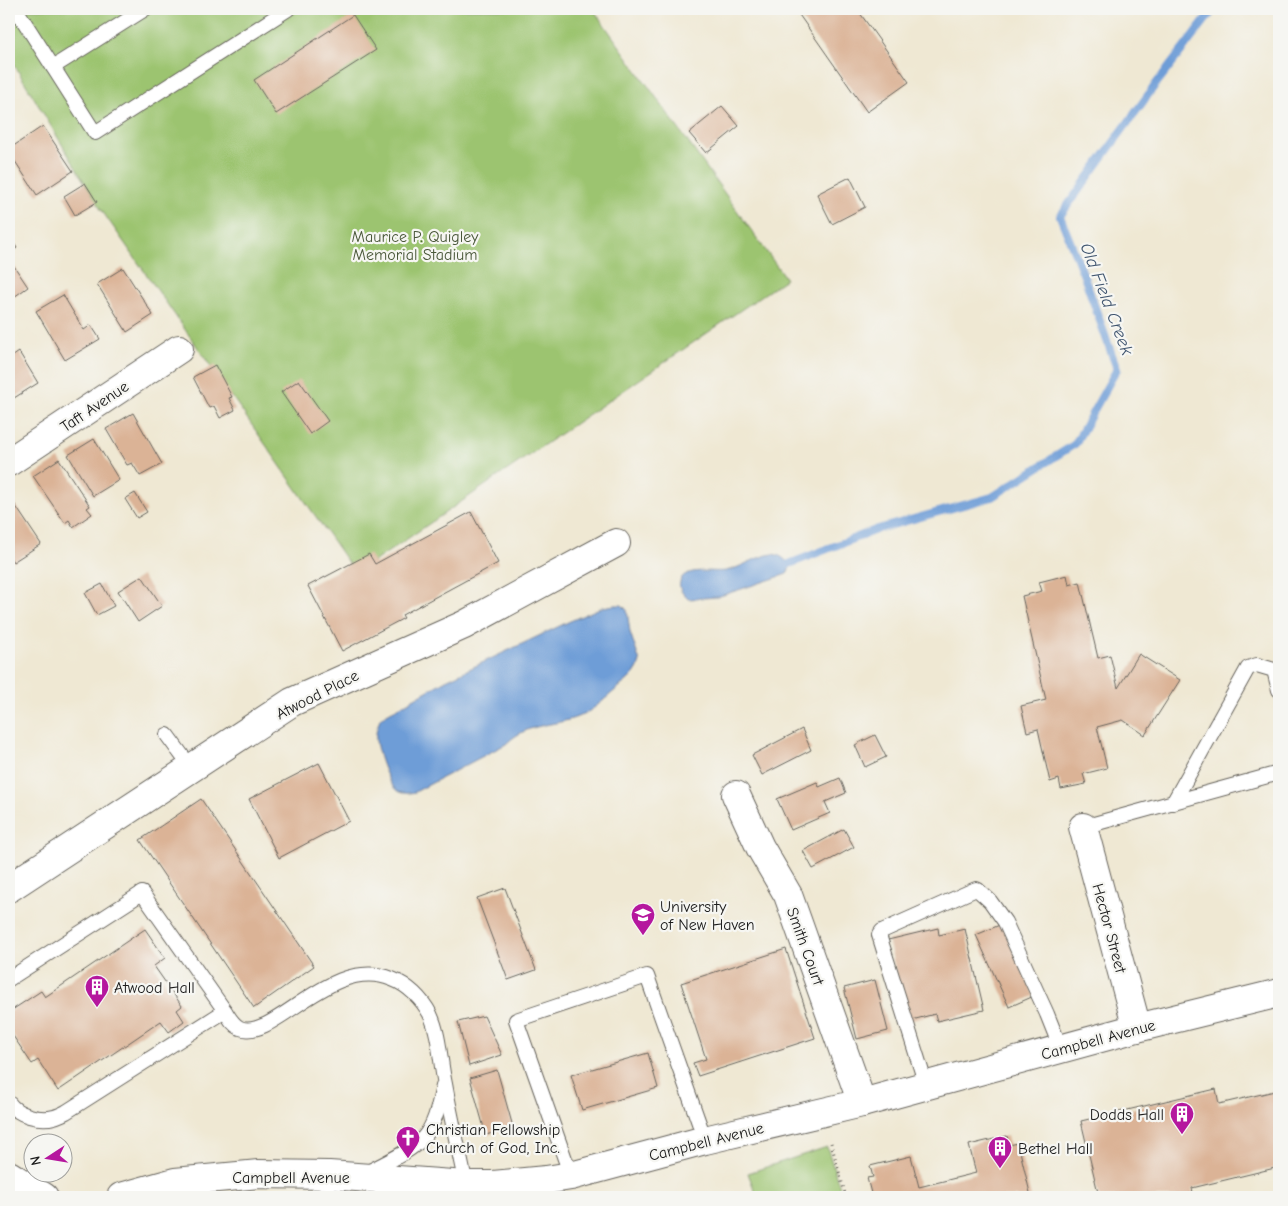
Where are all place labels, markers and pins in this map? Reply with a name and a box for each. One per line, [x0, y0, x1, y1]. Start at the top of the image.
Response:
place label: University of New Haven [660, 898, 755, 934]
school or university icon: University of New Haven [630, 902, 656, 936]
building icon: Atwood Hall [84, 974, 110, 1008]
place label: Atwood Hall [114, 979, 195, 997]
building icon: Dodds Hall [1169, 1101, 1195, 1135]
place label: Dodds Hall [1090, 1106, 1164, 1124]
place label: Christian Fellowship Church of God, Inc. [426, 1121, 560, 1157]
church icon: Christian Fellowship Church of God, Inc. [395, 1125, 421, 1159]
building icon: Bethel Hall [987, 1135, 1013, 1169]
place label: Bethel Hall [1018, 1140, 1093, 1158]

